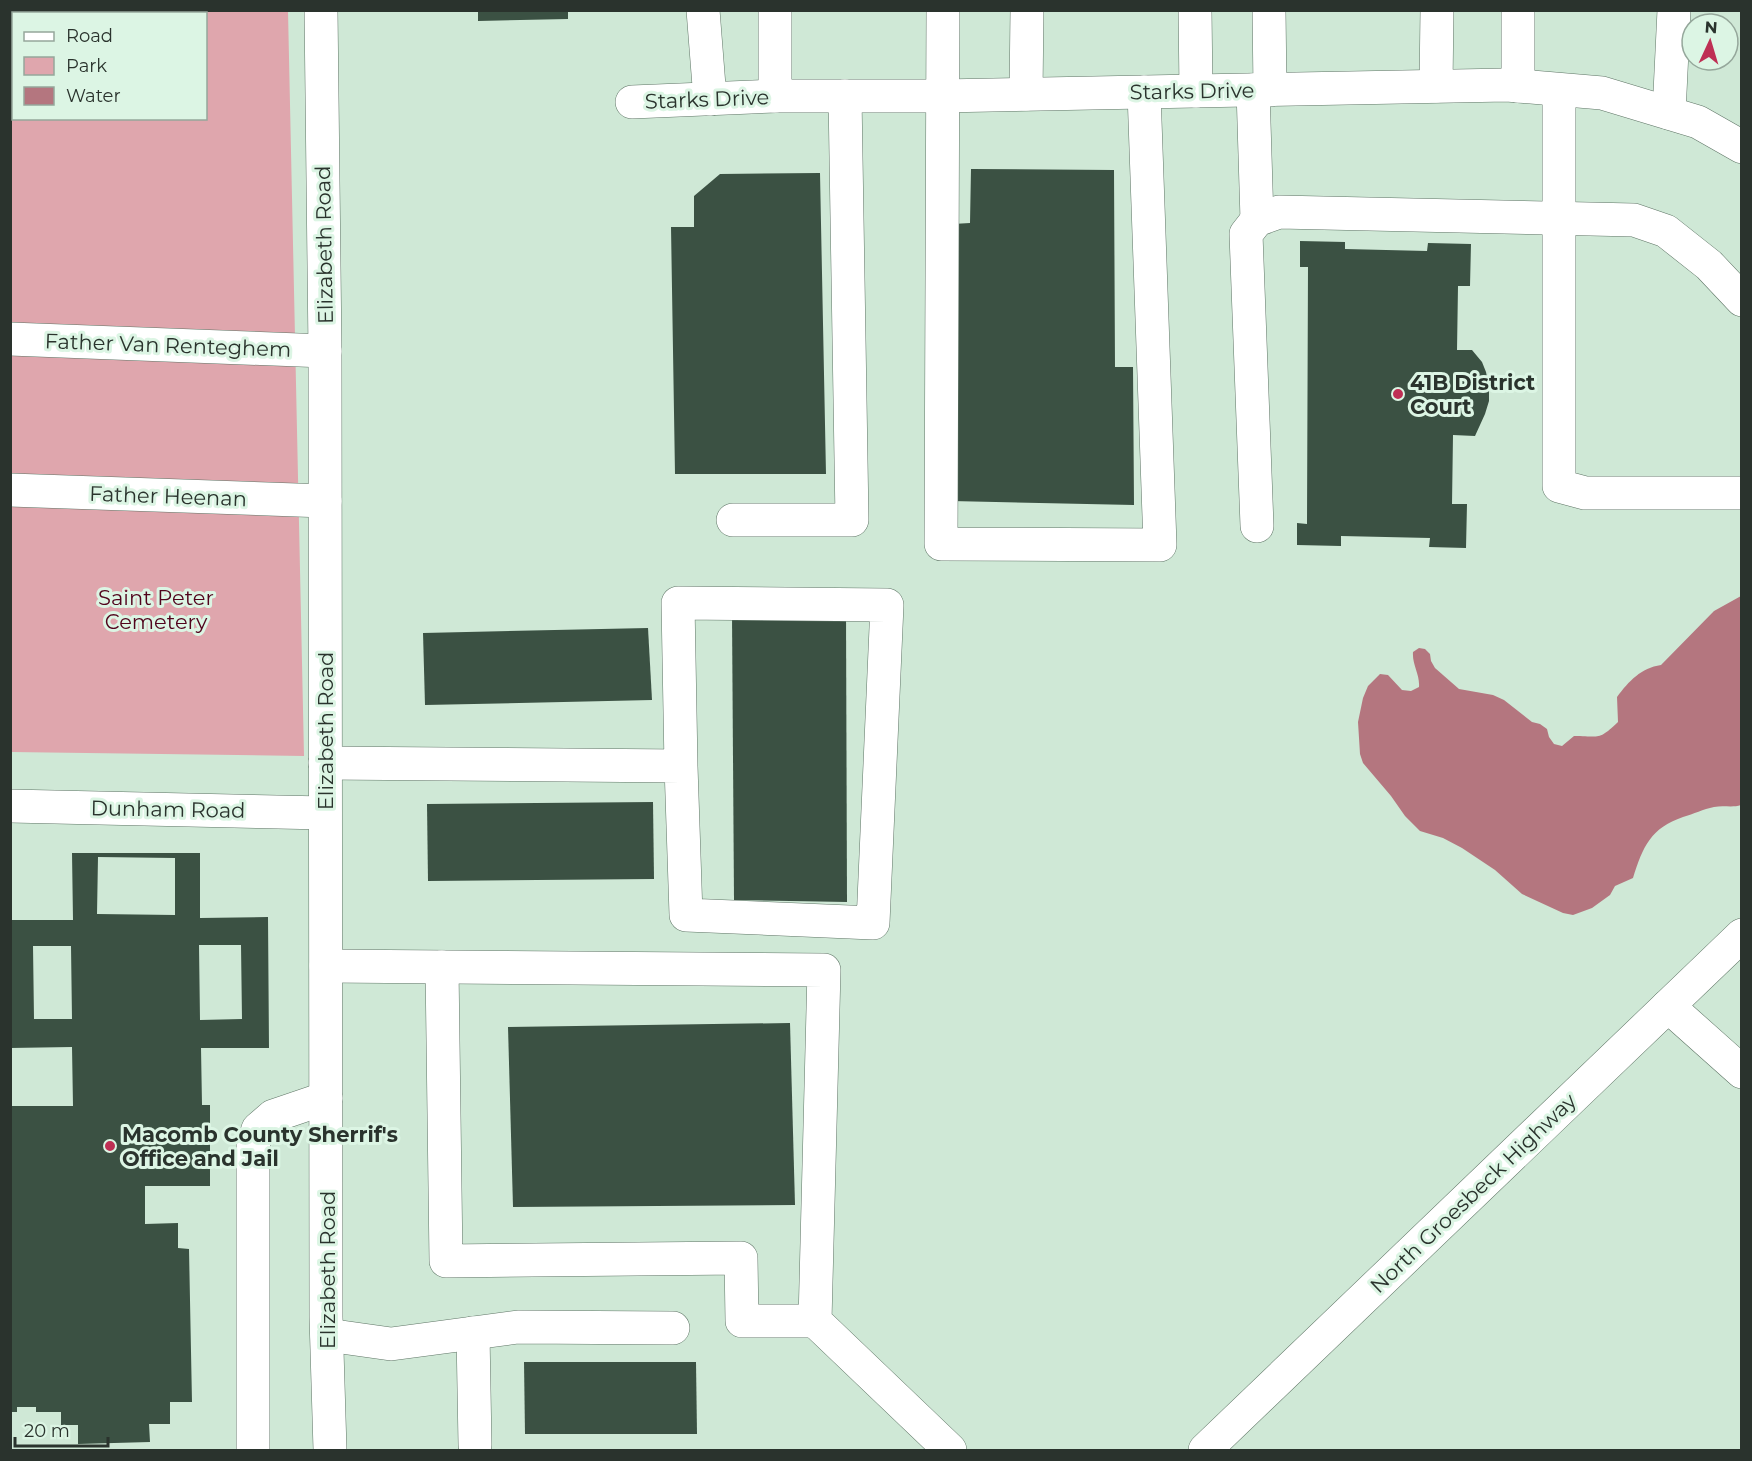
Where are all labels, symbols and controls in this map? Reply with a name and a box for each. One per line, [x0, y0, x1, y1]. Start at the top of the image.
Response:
legend [12, 12, 207, 120]
north arrow [1680, 12, 1740, 72]
text: N [1704, 18, 1718, 37]
text: Road [66, 25, 113, 47]
text: Park [66, 55, 107, 77]
street label: Starks Drive [1129, 77, 1255, 105]
street label: Starks Drive [644, 84, 770, 114]
text: Water [66, 85, 121, 107]
street label: Elizabeth Road [310, 166, 338, 324]
street label: Father Van Renteghem [44, 328, 292, 362]
place label: 41B District Court [1410, 370, 1535, 419]
marker: 41B District Court [1391, 387, 1405, 401]
street label: Father Heenan [89, 481, 247, 511]
park label: Saint Peter Cemetery [98, 585, 214, 634]
street label: Elizabeth Road [313, 652, 338, 810]
street label: Dunham Road [90, 795, 246, 823]
street label: North Groesbeck Highway [1365, 1087, 1582, 1298]
place label: Macomb County Sherrif's Office and Jail [122, 1122, 398, 1171]
marker: Macomb County Sherrif's Office and Jail [103, 1139, 117, 1153]
street label: Elizabeth Road [315, 1191, 340, 1349]
scale bar [15, 1410, 108, 1448]
text: 20 m [24, 1420, 70, 1442]

